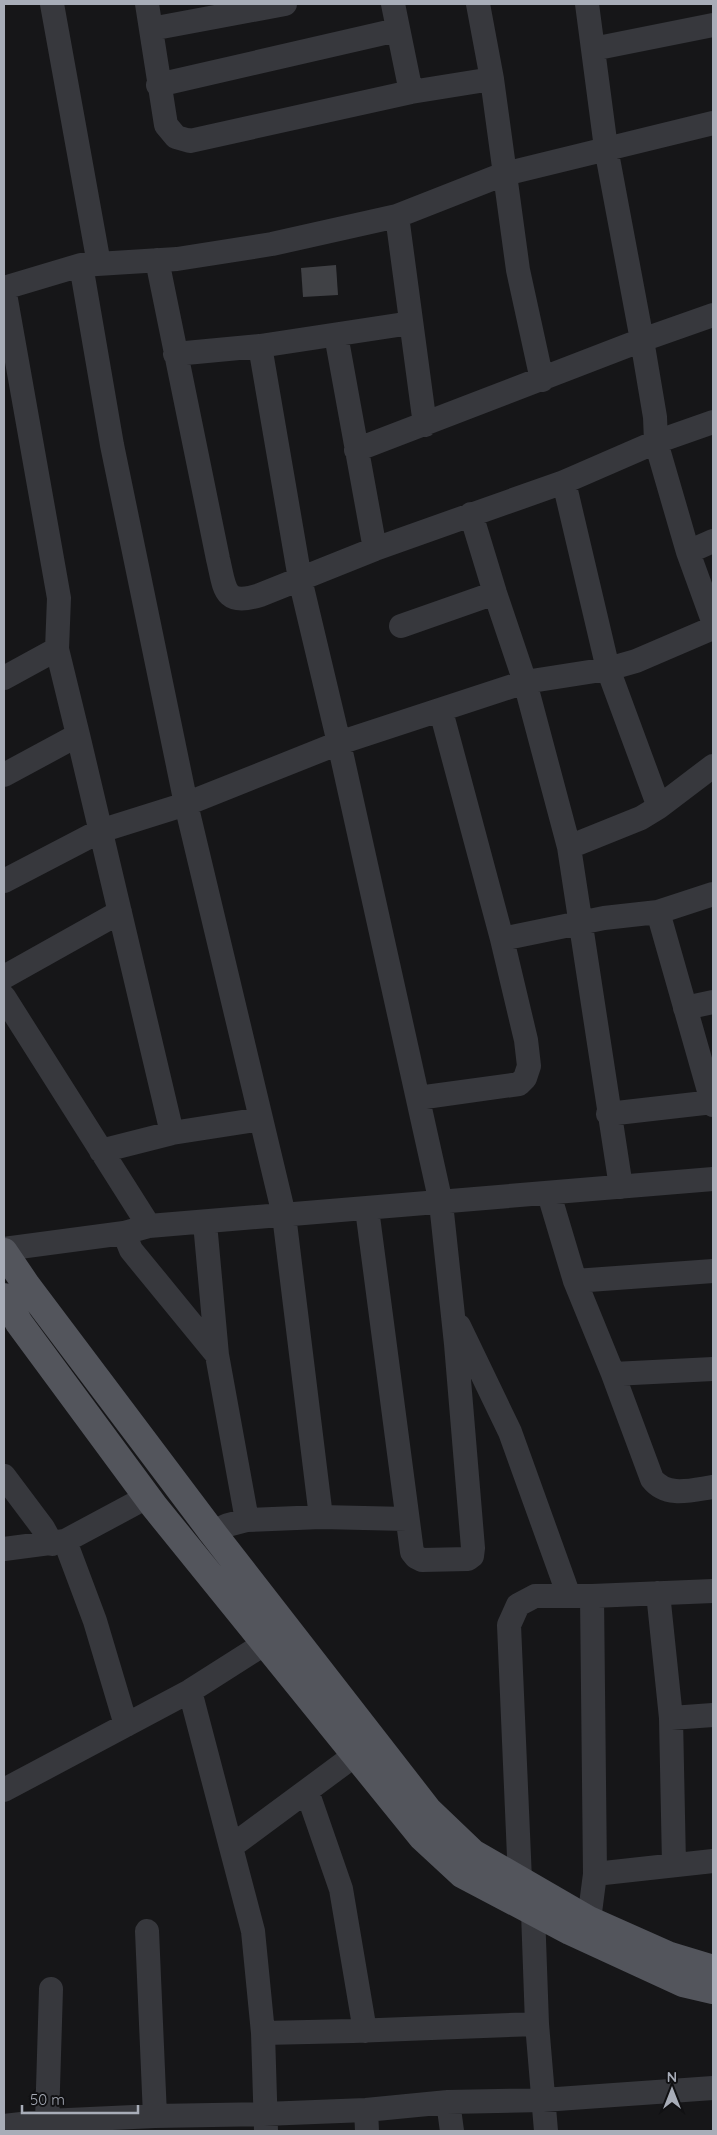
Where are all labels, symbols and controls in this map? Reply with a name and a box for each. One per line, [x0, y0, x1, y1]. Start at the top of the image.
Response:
north arrow [647, 2065, 697, 2115]
text: N [667, 2068, 677, 2086]
scale bar [22, 2082, 139, 2114]
text: 50 m [30, 2090, 65, 2109]

